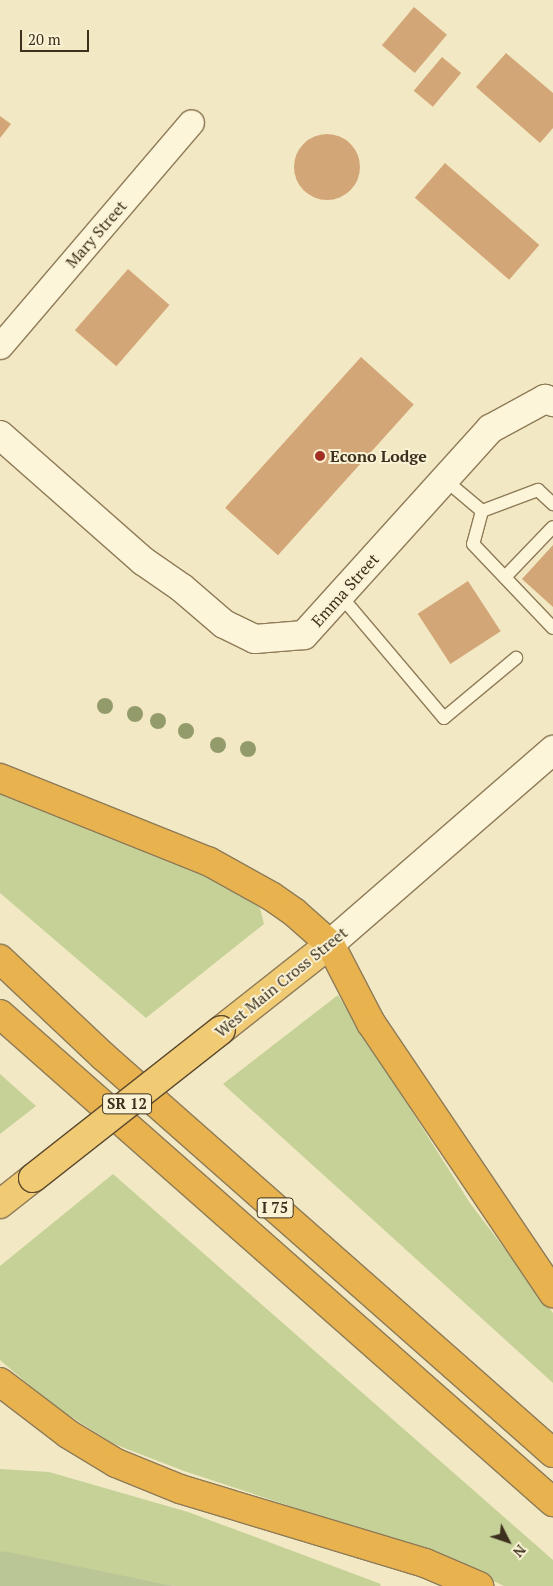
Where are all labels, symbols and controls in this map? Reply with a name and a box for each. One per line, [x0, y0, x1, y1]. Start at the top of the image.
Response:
scale bar [22, 20, 91, 52]
text: 20 m [28, 29, 61, 49]
street label: Mary Street [62, 196, 130, 272]
place label: Econo Lodge [330, 446, 427, 466]
marker: Econo Lodge [314, 450, 326, 462]
street label: Emma Street [307, 550, 383, 630]
street label: West Main Cross Street [211, 923, 351, 1041]
road number: SR 12 [102, 1092, 152, 1116]
road number: I 75 [256, 1196, 294, 1220]
north arrow [483, 1516, 533, 1566]
text: N [509, 1541, 530, 1561]

